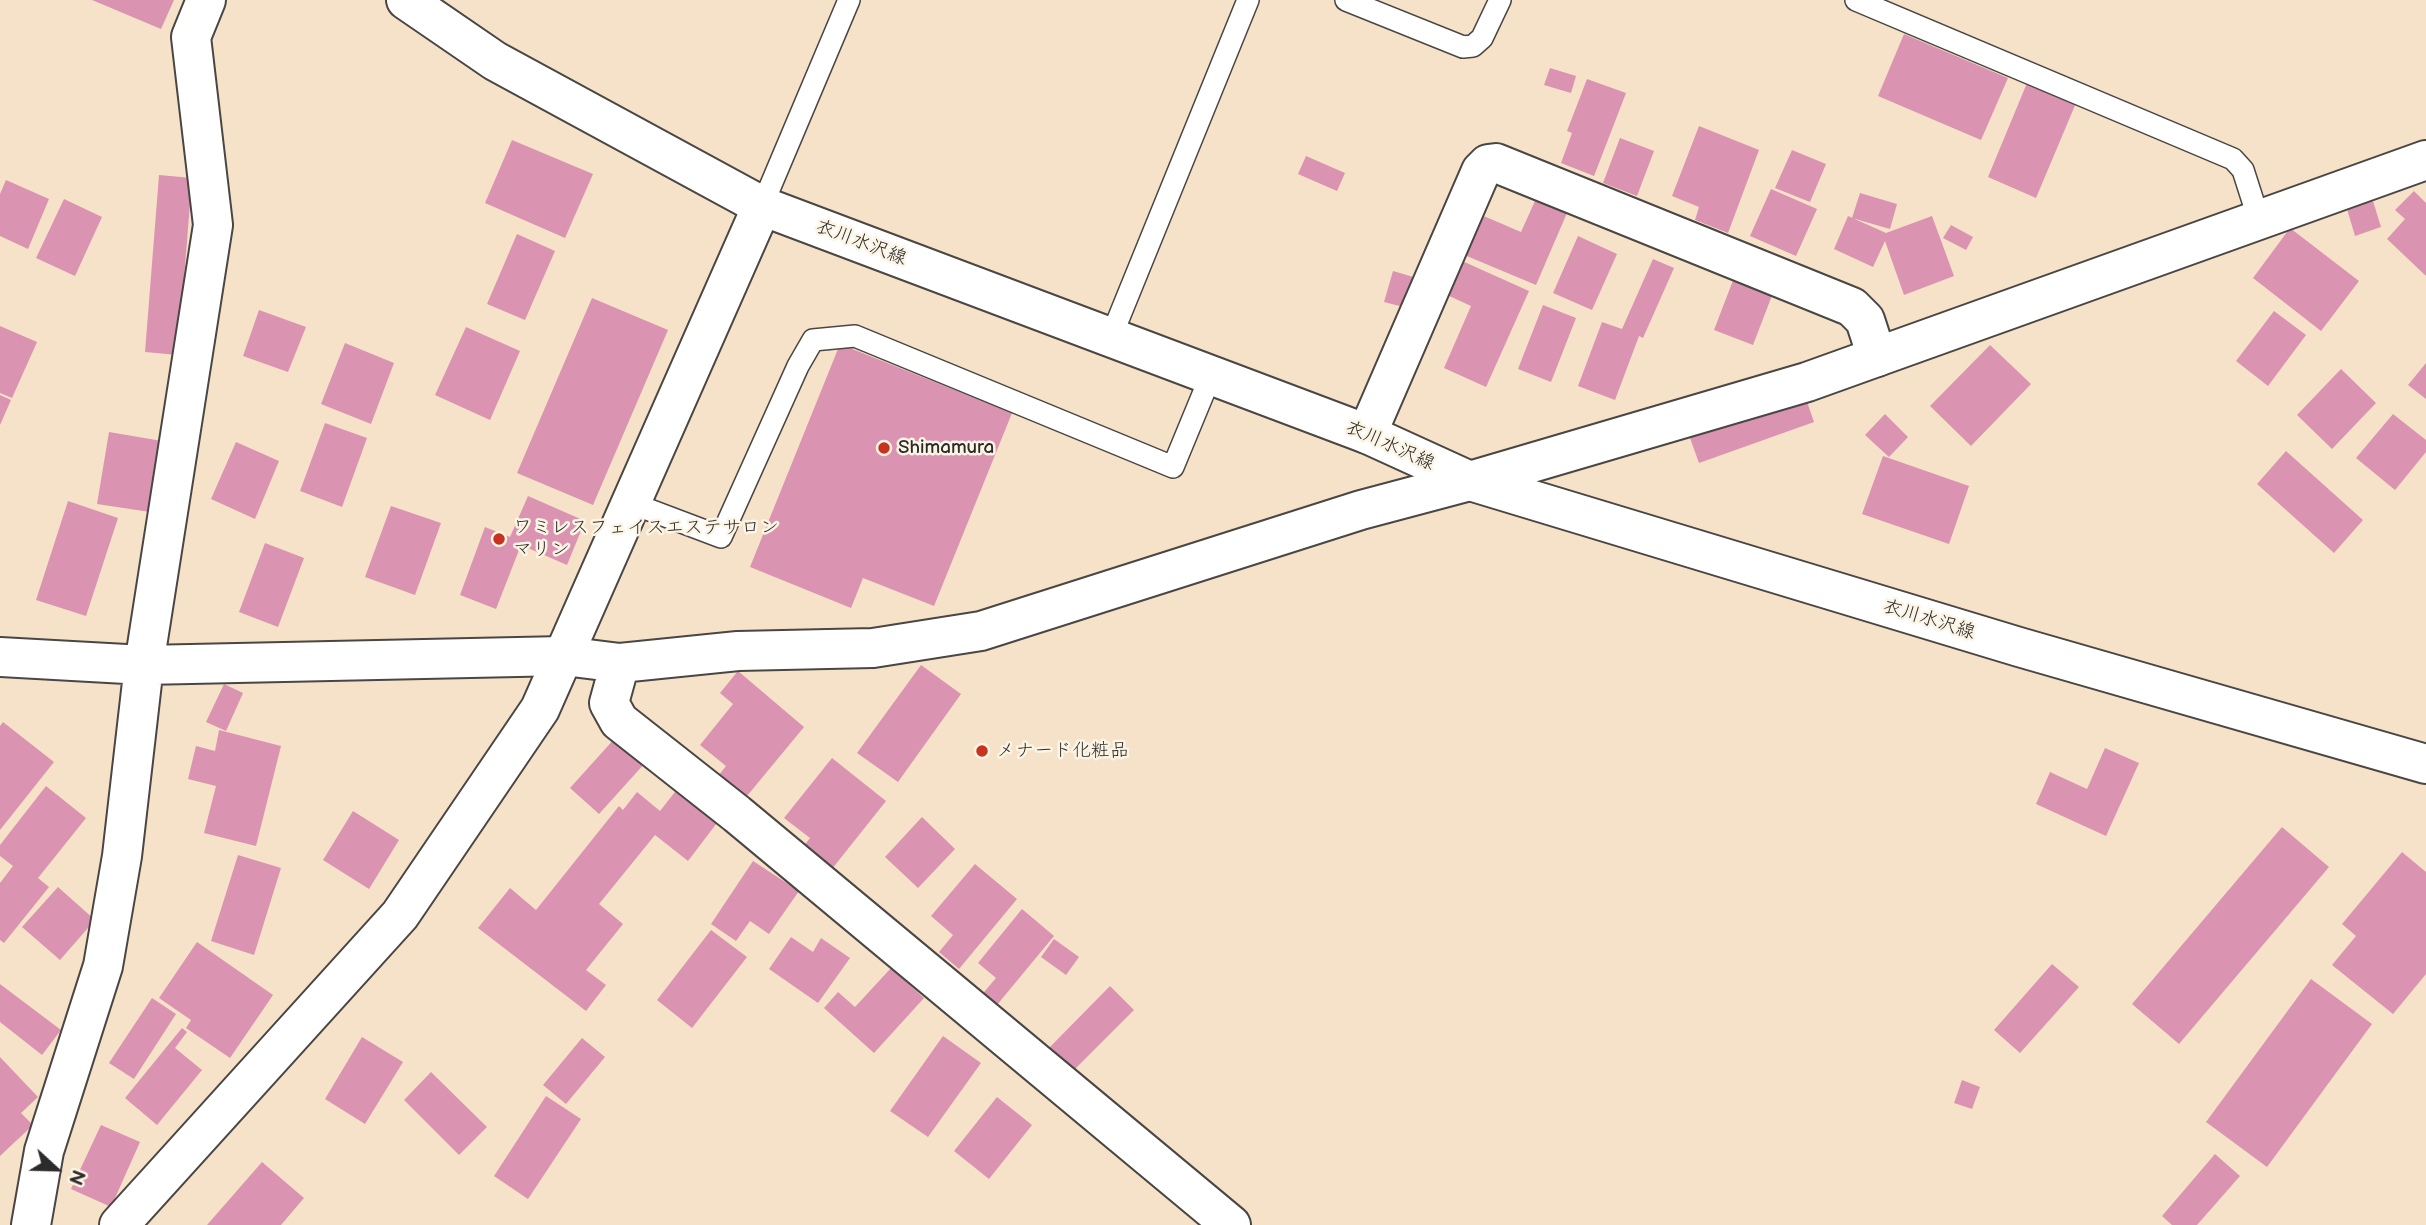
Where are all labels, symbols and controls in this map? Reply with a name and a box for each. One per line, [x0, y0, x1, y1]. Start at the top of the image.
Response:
street label: 衣川水沢線 [813, 215, 909, 271]
street label: 衣川水沢線 [1342, 416, 1438, 476]
place label: Shimamura [898, 437, 994, 459]
marker: Shimamura [876, 440, 892, 456]
place label: ワミレスフェイスエステサロン マリン [513, 517, 779, 561]
marker: ワミレスフェイスエステサロン マリン [491, 531, 507, 547]
street label: 衣川水沢線 [1880, 595, 1978, 645]
place label: メナード化粧品 [996, 740, 1129, 762]
marker: メナード化粧品 [974, 743, 990, 759]
north arrow [21, 1134, 91, 1204]
text: N [63, 1166, 89, 1188]

